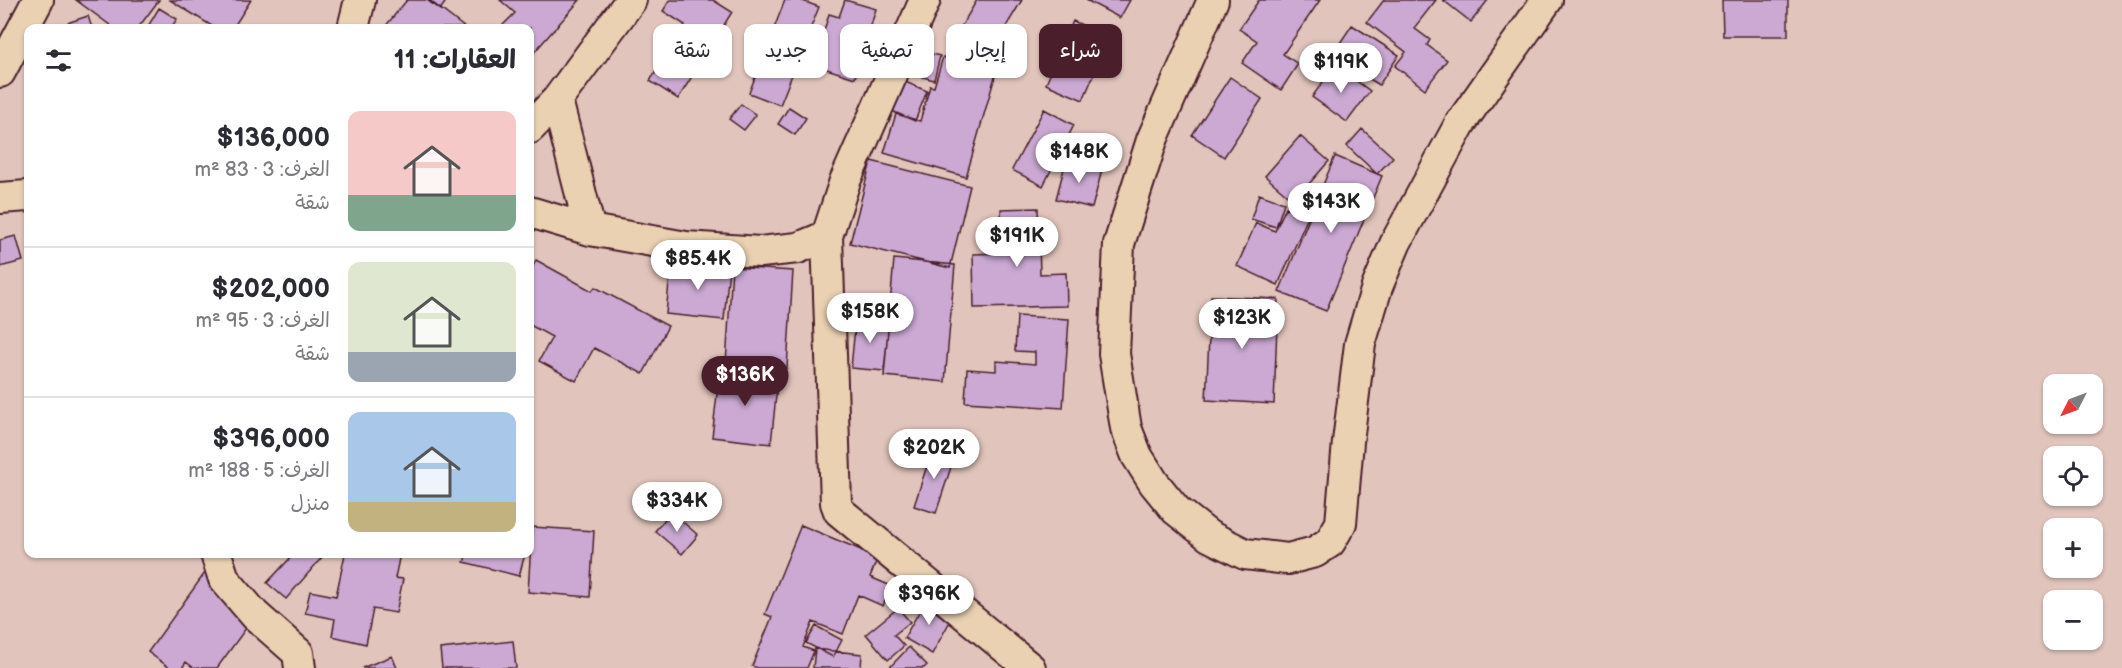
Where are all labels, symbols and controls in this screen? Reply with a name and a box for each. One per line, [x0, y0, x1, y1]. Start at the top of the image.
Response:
chip: شقة [653, 24, 732, 78]
chip: جديد [744, 24, 828, 78]
chip: تصفية [840, 24, 934, 78]
chip: إيجار [946, 24, 1027, 78]
chip: شراء [1039, 24, 1122, 78]
pin: $119K [1299, 43, 1383, 94]
icon: filters [42, 44, 75, 77]
text: العقارات: 11 [394, 45, 516, 76]
text: $119K [1313, 50, 1369, 74]
text: $136,000 [217, 123, 330, 154]
pin: $148K [1037, 133, 1121, 184]
icon: home [396, 135, 468, 207]
text: $148K [1050, 140, 1109, 164]
text: الغرف: 3 · 83 m² [195, 158, 330, 182]
pin: $143K [1289, 183, 1373, 234]
text: $143K [1302, 190, 1360, 214]
text: شقة [295, 191, 330, 215]
pin: $191K [975, 217, 1059, 268]
text: $191K [989, 224, 1045, 248]
pin: $85.4K [649, 240, 747, 291]
text: $85.4K [665, 247, 731, 271]
text: $202,000 [212, 274, 330, 305]
icon: home [396, 286, 468, 358]
pin: $158K [828, 293, 912, 344]
pin: $123K [1200, 299, 1284, 350]
text: $158K [841, 300, 899, 324]
text: $123K [1213, 306, 1271, 330]
text: الغرف: 3 · 95 m² [195, 309, 330, 333]
text: شقة [295, 342, 330, 366]
pin: $136K [703, 356, 787, 407]
text: $136K [716, 363, 775, 387]
north arrow [2043, 374, 2103, 434]
map controls [2043, 374, 2103, 650]
text: $396,000 [212, 424, 330, 455]
pin: $202K [892, 429, 976, 480]
icon: home [396, 436, 468, 508]
text: $202K [903, 436, 965, 460]
button: locate [2043, 446, 2103, 506]
text: الغرف: 5 · 188 m² [188, 459, 330, 483]
pin: $334K [635, 482, 719, 533]
text: $334K [646, 489, 708, 513]
text: منزل [291, 492, 330, 516]
button: + [2043, 518, 2103, 578]
pin: $396K [887, 575, 971, 626]
text: $396K [898, 582, 960, 606]
button: − [2043, 590, 2103, 650]

